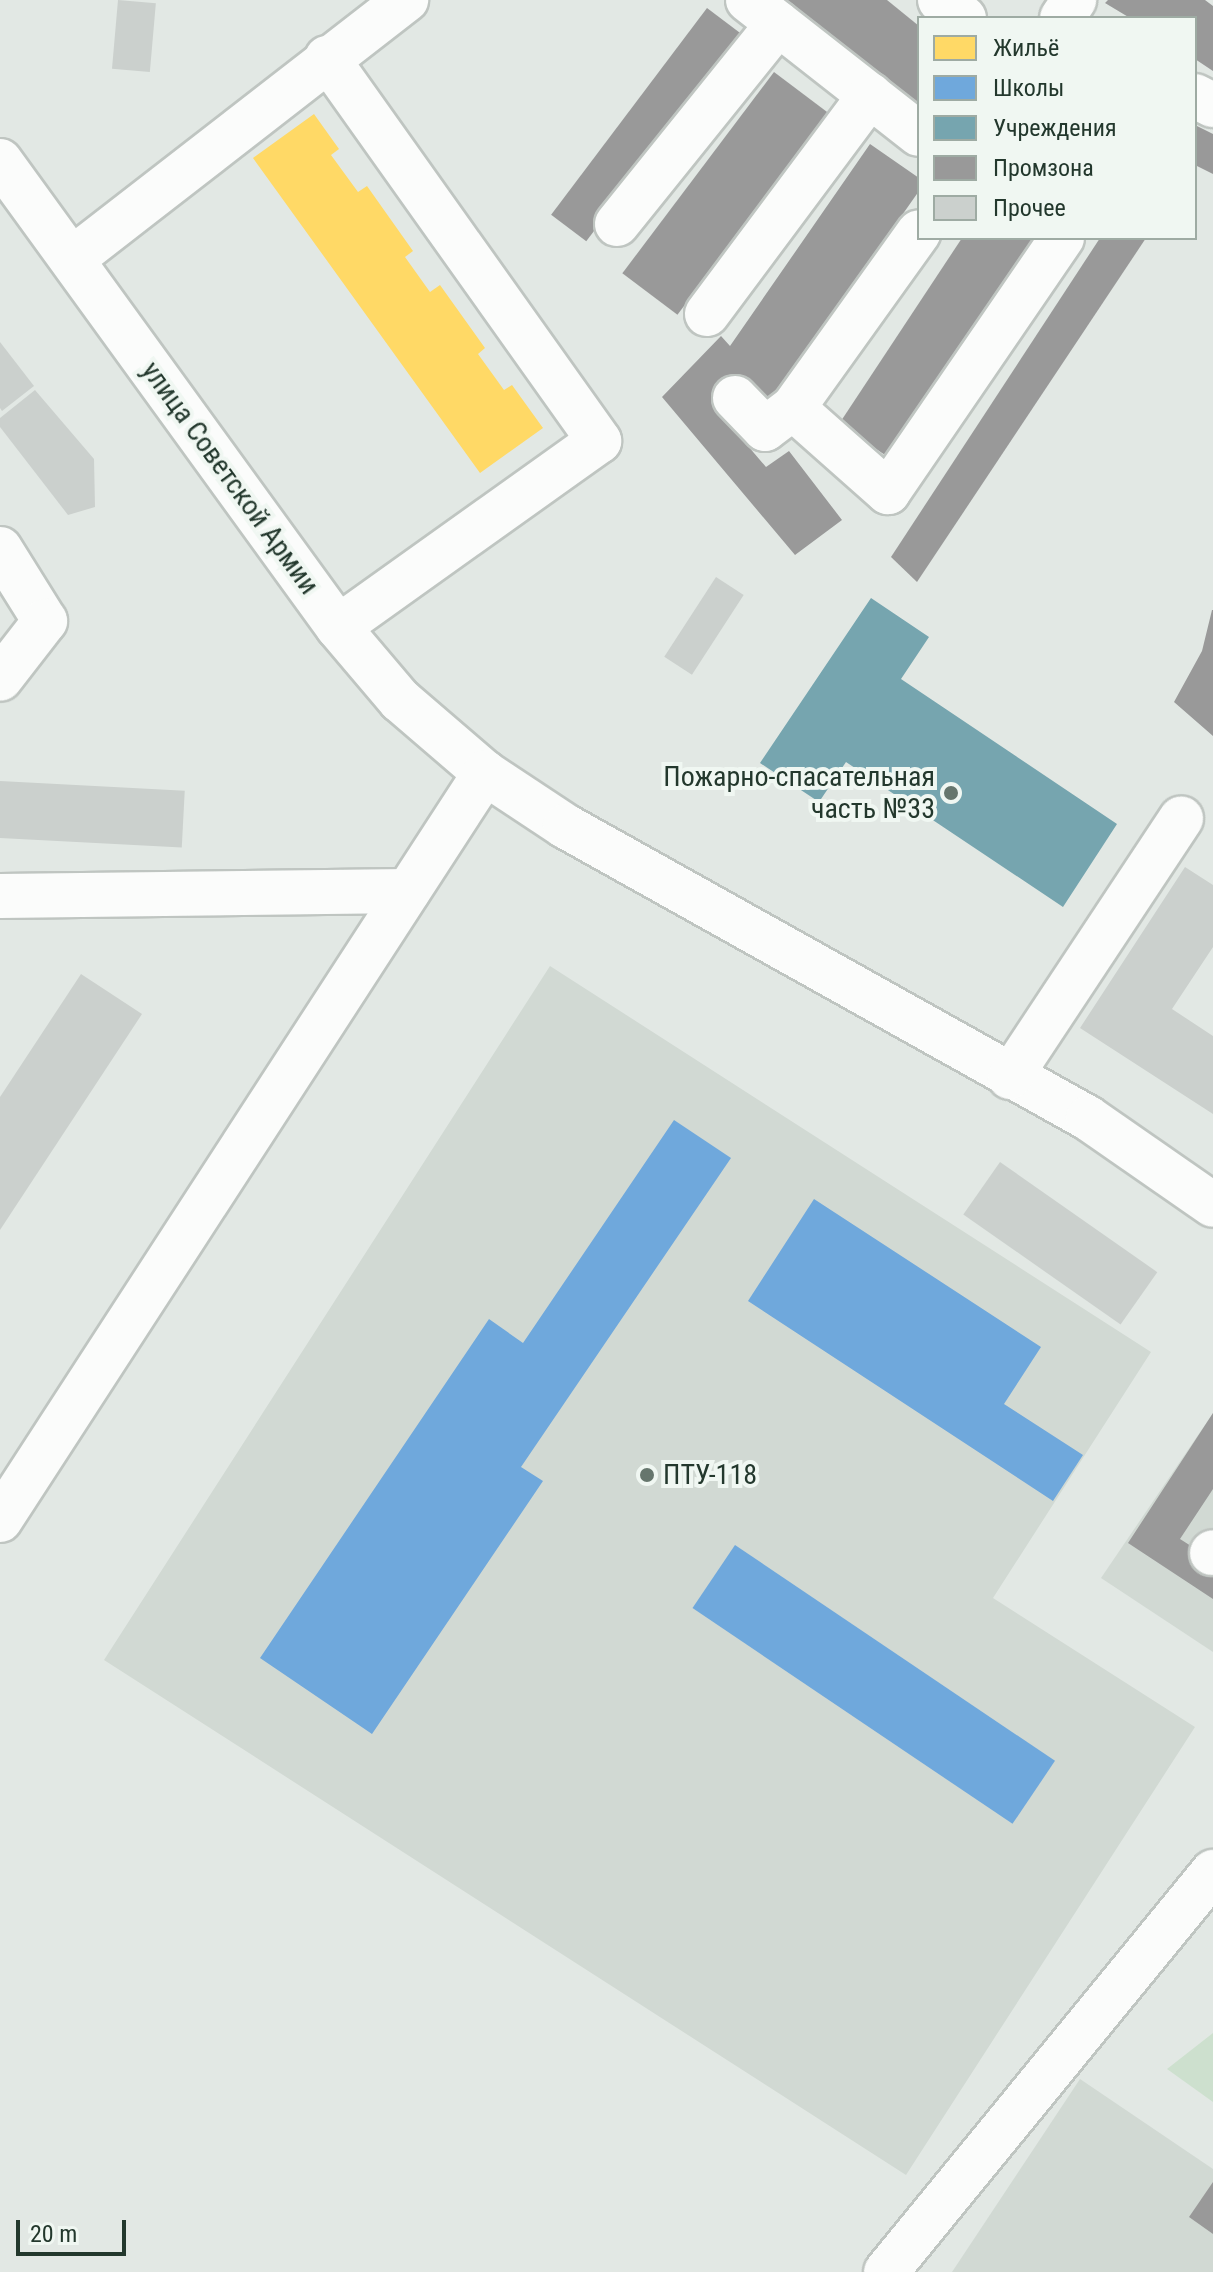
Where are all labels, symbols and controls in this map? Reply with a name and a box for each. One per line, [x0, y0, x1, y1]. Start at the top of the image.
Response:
legend [917, 16, 1197, 240]
text: Жильё [993, 34, 1059, 62]
text: Школы [993, 74, 1064, 102]
text: Учреждения [993, 114, 1117, 142]
text: Промзона [993, 154, 1094, 182]
text: Прочее [993, 194, 1066, 222]
street label: улица Советской Армии [134, 355, 326, 601]
place label: Пожарно-спасательная часть №33 [663, 760, 935, 826]
marker: Пожарно-спасательная часть №33 [942, 784, 960, 802]
place label: ПТУ-118 [663, 1458, 757, 1492]
marker: ПТУ-118 [638, 1466, 656, 1484]
scale bar [20, 2204, 130, 2254]
text: 20 m [30, 2220, 77, 2248]

